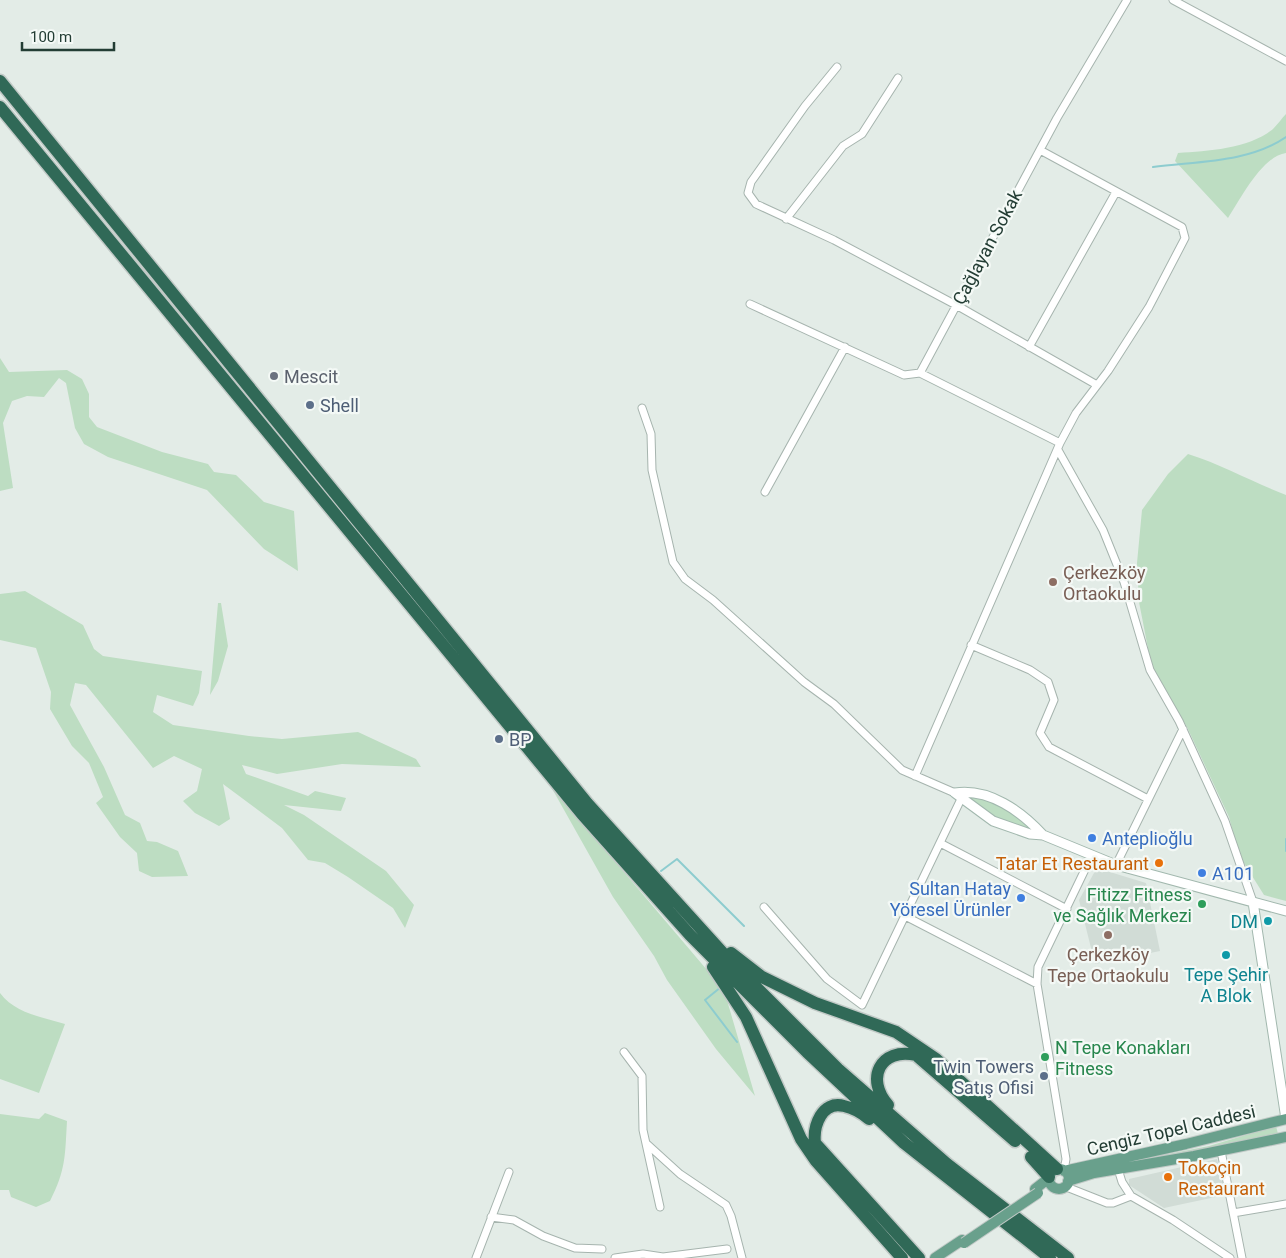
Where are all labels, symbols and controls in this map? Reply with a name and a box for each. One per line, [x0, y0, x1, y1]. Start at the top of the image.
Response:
scale bar [22, 20, 115, 52]
text: 100 m [30, 28, 72, 46]
street label: Çağlayan Sokak [948, 185, 1027, 308]
place label: Mescit [284, 366, 338, 387]
marker: Mescit [268, 370, 280, 382]
place label: Shell [320, 395, 359, 416]
marker: Shell [304, 399, 316, 411]
place label: Çerkezköy Ortaokulu [1063, 562, 1146, 604]
marker: Çerkezköy Ortaokulu [1047, 576, 1059, 588]
place label: BP [509, 729, 532, 750]
marker: BP [493, 733, 505, 745]
place label: Anteplioğlu [1102, 828, 1193, 849]
marker: Anteplioğlu [1086, 832, 1098, 844]
place label: Tatar Et Restaurant [996, 853, 1149, 874]
marker: Tatar Et Restaurant [1153, 857, 1165, 869]
place label: A101 [1212, 863, 1254, 884]
marker: A101 [1196, 867, 1208, 879]
place label: Sultan Hatay Yöresel Ürünler [890, 878, 1011, 920]
place label: Fitizz Fitness ve Sağlık Merkezi [1053, 884, 1192, 926]
marker: Sultan Hatay Yöresel Ürünler [1015, 892, 1027, 904]
marker: Fitizz Fitness ve Sağlık Merkezi [1196, 898, 1208, 910]
place label: DM [1230, 911, 1258, 932]
marker: DM [1262, 915, 1274, 927]
marker: Çerkezköy Tepe Ortaokulu [1102, 929, 1114, 941]
place label: Çerkezköy Tepe Ortaokulu [1047, 944, 1169, 986]
marker: Tepe Şehir A Blok [1220, 949, 1232, 961]
place label: Tepe Şehir A Blok [1184, 964, 1268, 1006]
place label: N Tepe Konakları Fitness [1055, 1037, 1190, 1079]
marker: N Tepe Konakları Fitness [1039, 1051, 1051, 1063]
place label: Twin Towers Satış Ofisi [933, 1056, 1034, 1098]
marker: Twin Towers Satış Ofisi [1038, 1070, 1050, 1082]
street label: Cengiz Topel Caddesi [1085, 1100, 1257, 1160]
place label: Tokoçin Restaurant [1178, 1157, 1265, 1199]
marker: Tokoçin Restaurant [1162, 1171, 1174, 1183]

